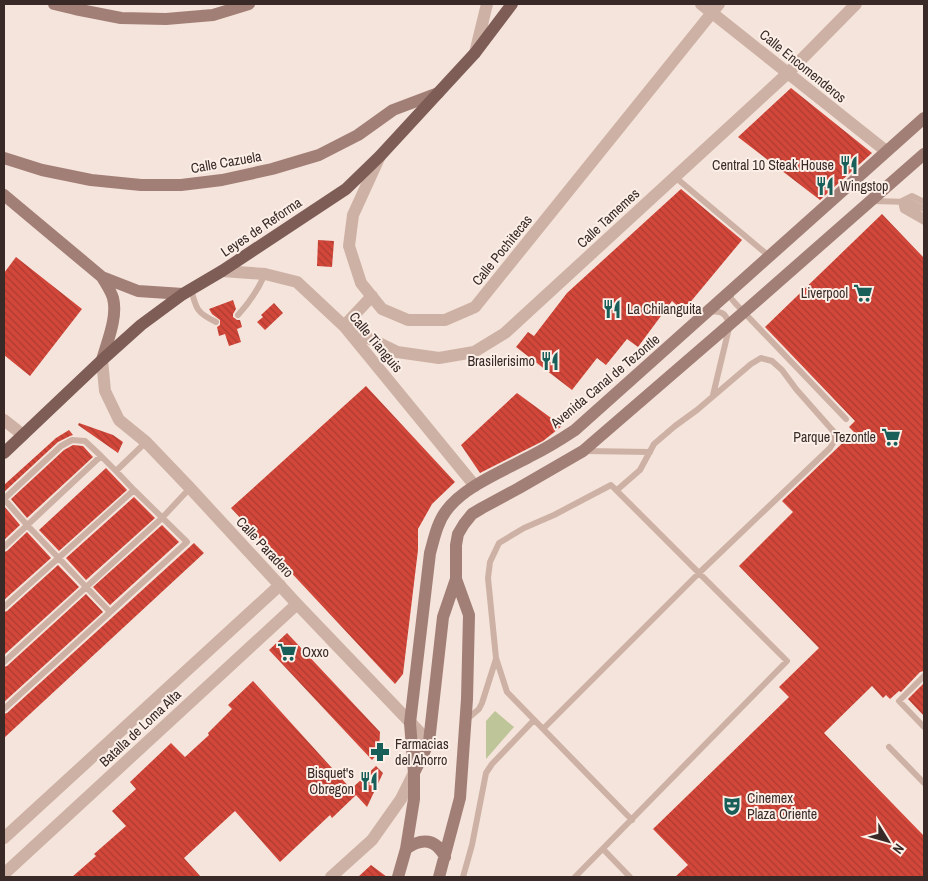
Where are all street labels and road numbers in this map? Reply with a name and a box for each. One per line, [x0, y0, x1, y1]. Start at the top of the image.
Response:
street label: Calle Encomenderos [756, 25, 850, 107]
street label: Calle Cazuela [189, 147, 263, 177]
street label: Calle Tamemes [573, 184, 643, 252]
street label: Leyes de Reforma [217, 193, 305, 261]
street label: Calle Pochitecas [468, 211, 536, 289]
street label: Calle Tianguis [345, 308, 407, 376]
street label: Avenida Canal de Tezontle [546, 330, 663, 433]
street label: Calle Paradero [232, 513, 298, 581]
street label: Batalla de Loma Alta [95, 685, 185, 770]

